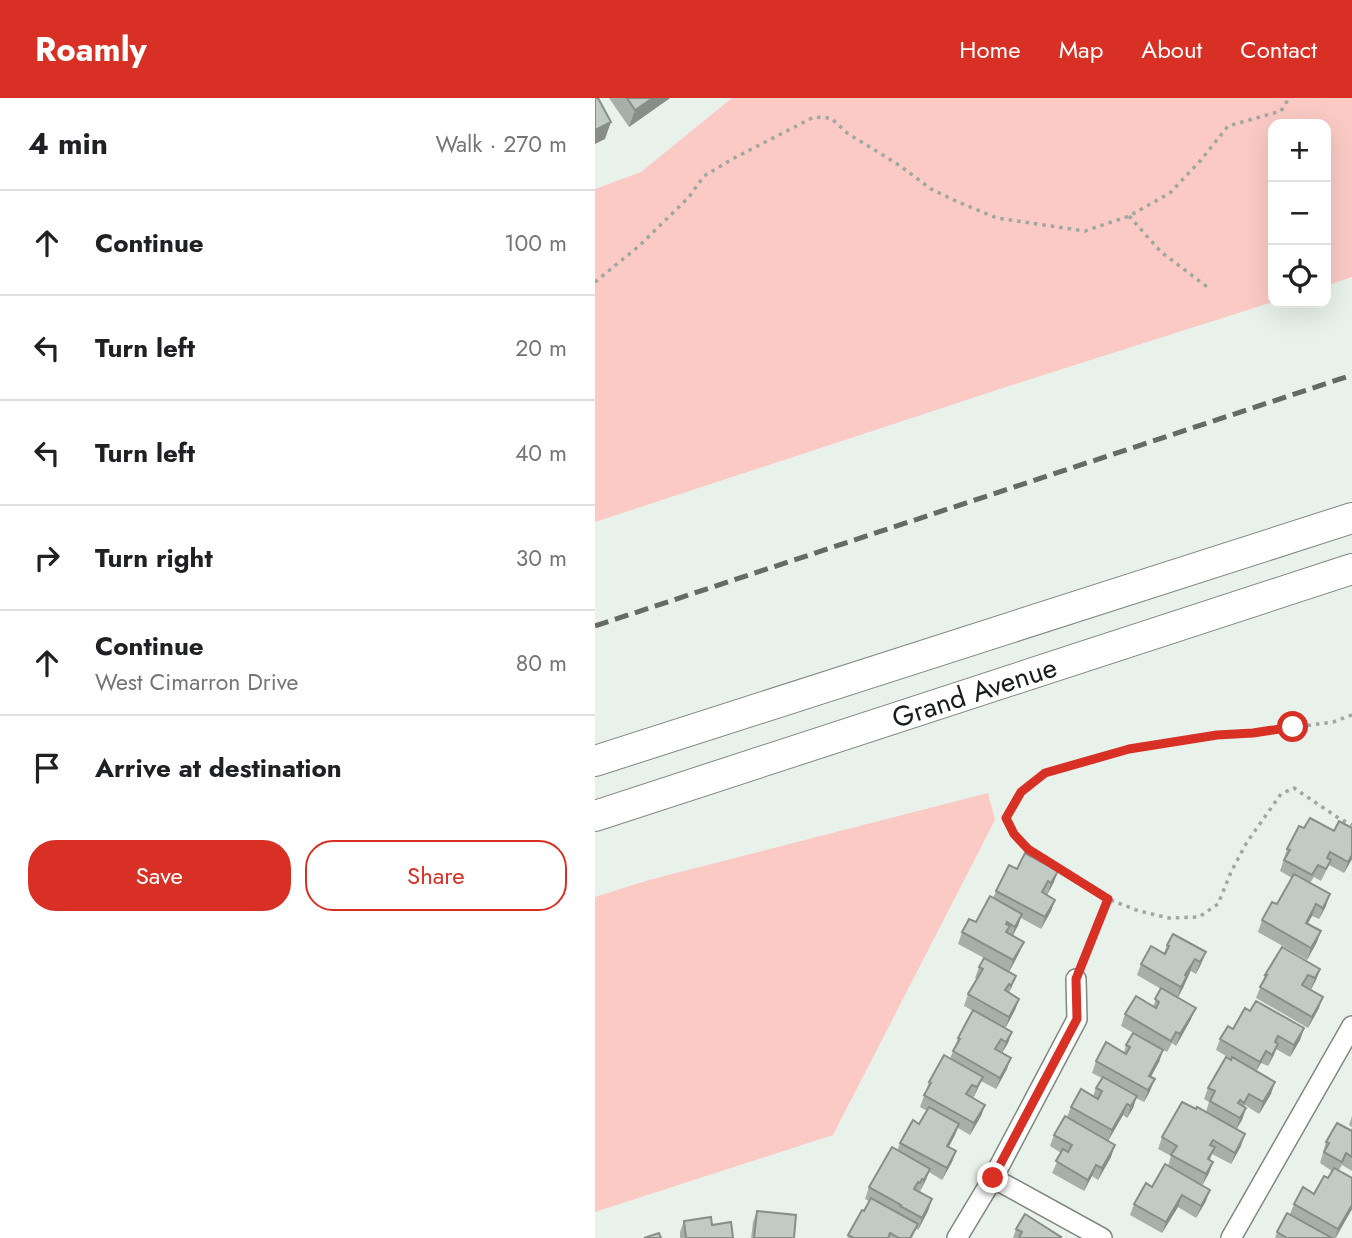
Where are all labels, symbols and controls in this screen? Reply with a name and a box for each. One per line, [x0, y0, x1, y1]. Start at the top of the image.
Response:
text: Roamly [35, 26, 147, 73]
text: Home [959, 32, 1021, 67]
text: Map [1059, 32, 1103, 67]
text: About [1141, 32, 1202, 67]
text: Contact [1240, 32, 1317, 67]
map controls [1268, 119, 1331, 308]
button: + [1268, 119, 1331, 182]
text: 4 min [28, 122, 108, 165]
text: Walk · 270 m [436, 127, 567, 161]
button: − [1268, 182, 1331, 245]
icon: ahead [28, 224, 66, 262]
text: Continue [95, 224, 204, 262]
text: 100 m [504, 226, 567, 260]
button: locate [1268, 245, 1331, 308]
icon: left [28, 329, 66, 367]
text: Turn left [95, 329, 195, 367]
text: 20 m [515, 331, 567, 365]
icon: left [28, 434, 66, 472]
text: Turn left [95, 434, 195, 472]
text: 40 m [515, 436, 567, 470]
icon: right [28, 539, 66, 577]
text: Turn right [95, 539, 213, 577]
text: 30 m [516, 541, 567, 575]
text: Continue [95, 627, 204, 665]
icon: ahead [28, 644, 66, 682]
text: 80 m [516, 646, 567, 680]
street label: Grand Avenue [887, 647, 1062, 739]
text: West Cimarron Drive [95, 665, 298, 699]
route start [1277, 711, 1308, 742]
icon: arrive [28, 749, 66, 787]
text: Arrive at destination [95, 749, 342, 787]
button: Save [28, 840, 291, 911]
button: Share [305, 840, 567, 911]
route end [977, 1162, 1008, 1193]

